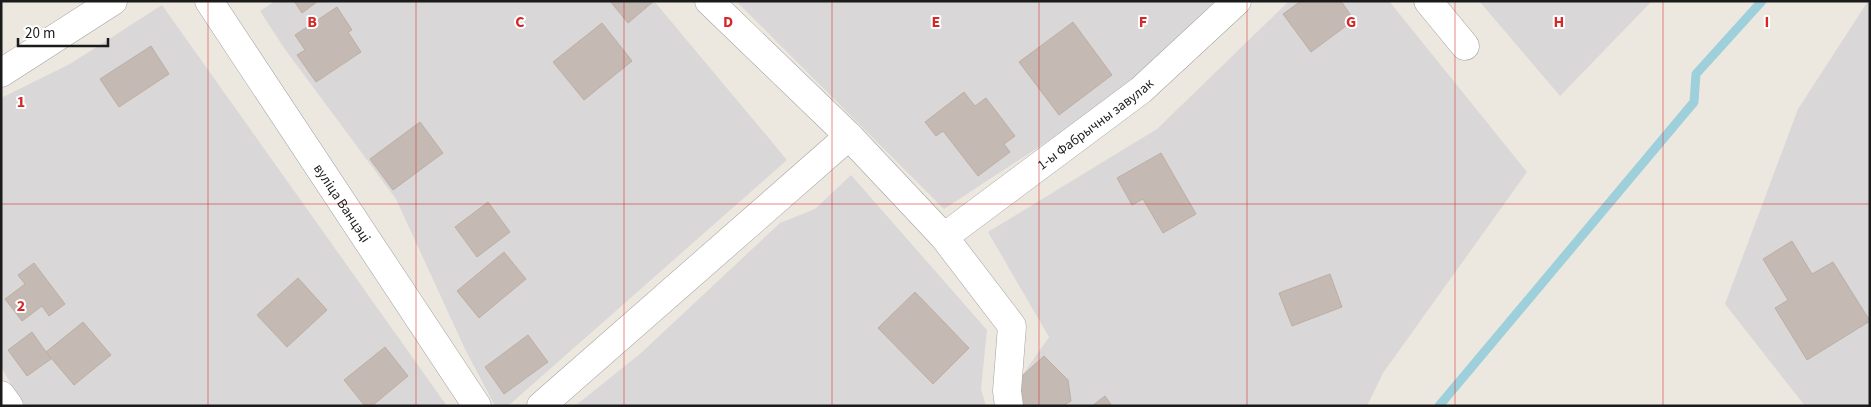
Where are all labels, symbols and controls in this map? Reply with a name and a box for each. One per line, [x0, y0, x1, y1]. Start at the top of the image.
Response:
text: B [307, 11, 317, 33]
text: C [515, 11, 525, 33]
text: D [723, 11, 733, 33]
text: E [932, 11, 940, 33]
text: F [1139, 11, 1147, 33]
text: G [1346, 11, 1356, 33]
text: H [1554, 11, 1564, 33]
text: I [1765, 11, 1769, 33]
scale bar [18, 15, 108, 47]
text: 20 m [25, 23, 55, 44]
street label: 1-ы Фабрычны завулак [1033, 74, 1158, 175]
text: 1 [17, 91, 25, 113]
street label: вуліца Ванцэці [308, 160, 375, 247]
text: 2 [17, 295, 25, 317]

